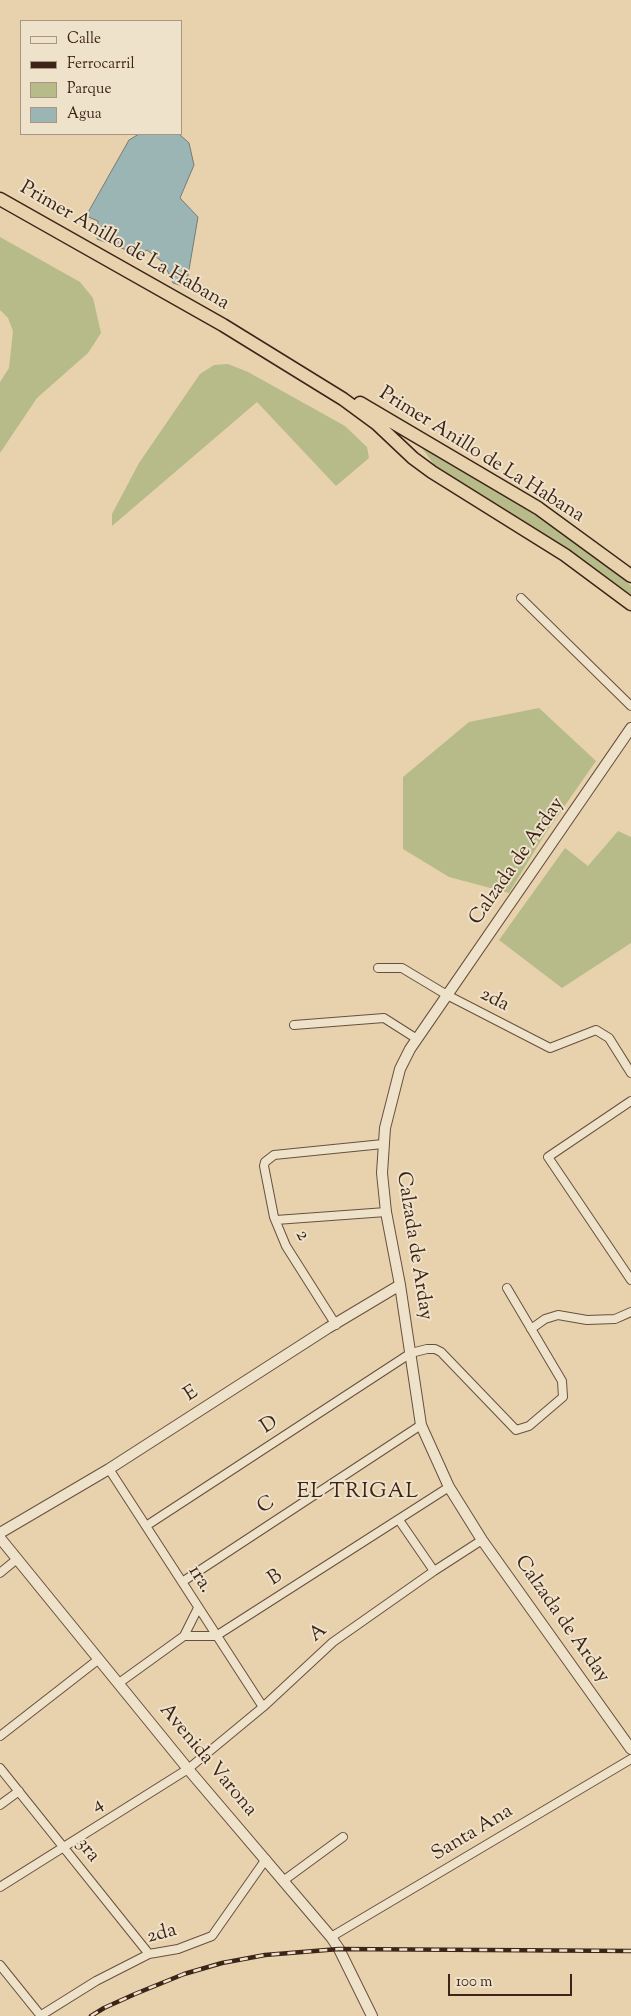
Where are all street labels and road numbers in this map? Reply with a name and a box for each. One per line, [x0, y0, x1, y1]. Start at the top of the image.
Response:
street label: Primer Anillo de La Habana [15, 177, 233, 317]
street label: Primer Anillo de La Habana [374, 383, 588, 529]
street label: Calzada de Arday [465, 794, 571, 930]
street label: 2da [475, 984, 513, 1018]
street label: Calzada de Arday [389, 1170, 437, 1322]
street label: 2 [288, 1226, 314, 1246]
street label: E [180, 1382, 204, 1408]
street label: D [257, 1412, 283, 1440]
street label: C [254, 1492, 280, 1520]
street label: Calzada de Arday [508, 1552, 614, 1688]
street label: 1ra. [181, 1562, 217, 1598]
street label: B [264, 1566, 288, 1592]
street label: A [305, 1620, 333, 1648]
street label: Avenida Varona [153, 1700, 261, 1822]
street label: 4 [87, 1793, 109, 1819]
street label: Santa Ana [428, 1800, 518, 1868]
street label: 3ra [70, 1834, 104, 1868]
street label: 2da [144, 1920, 180, 1950]

